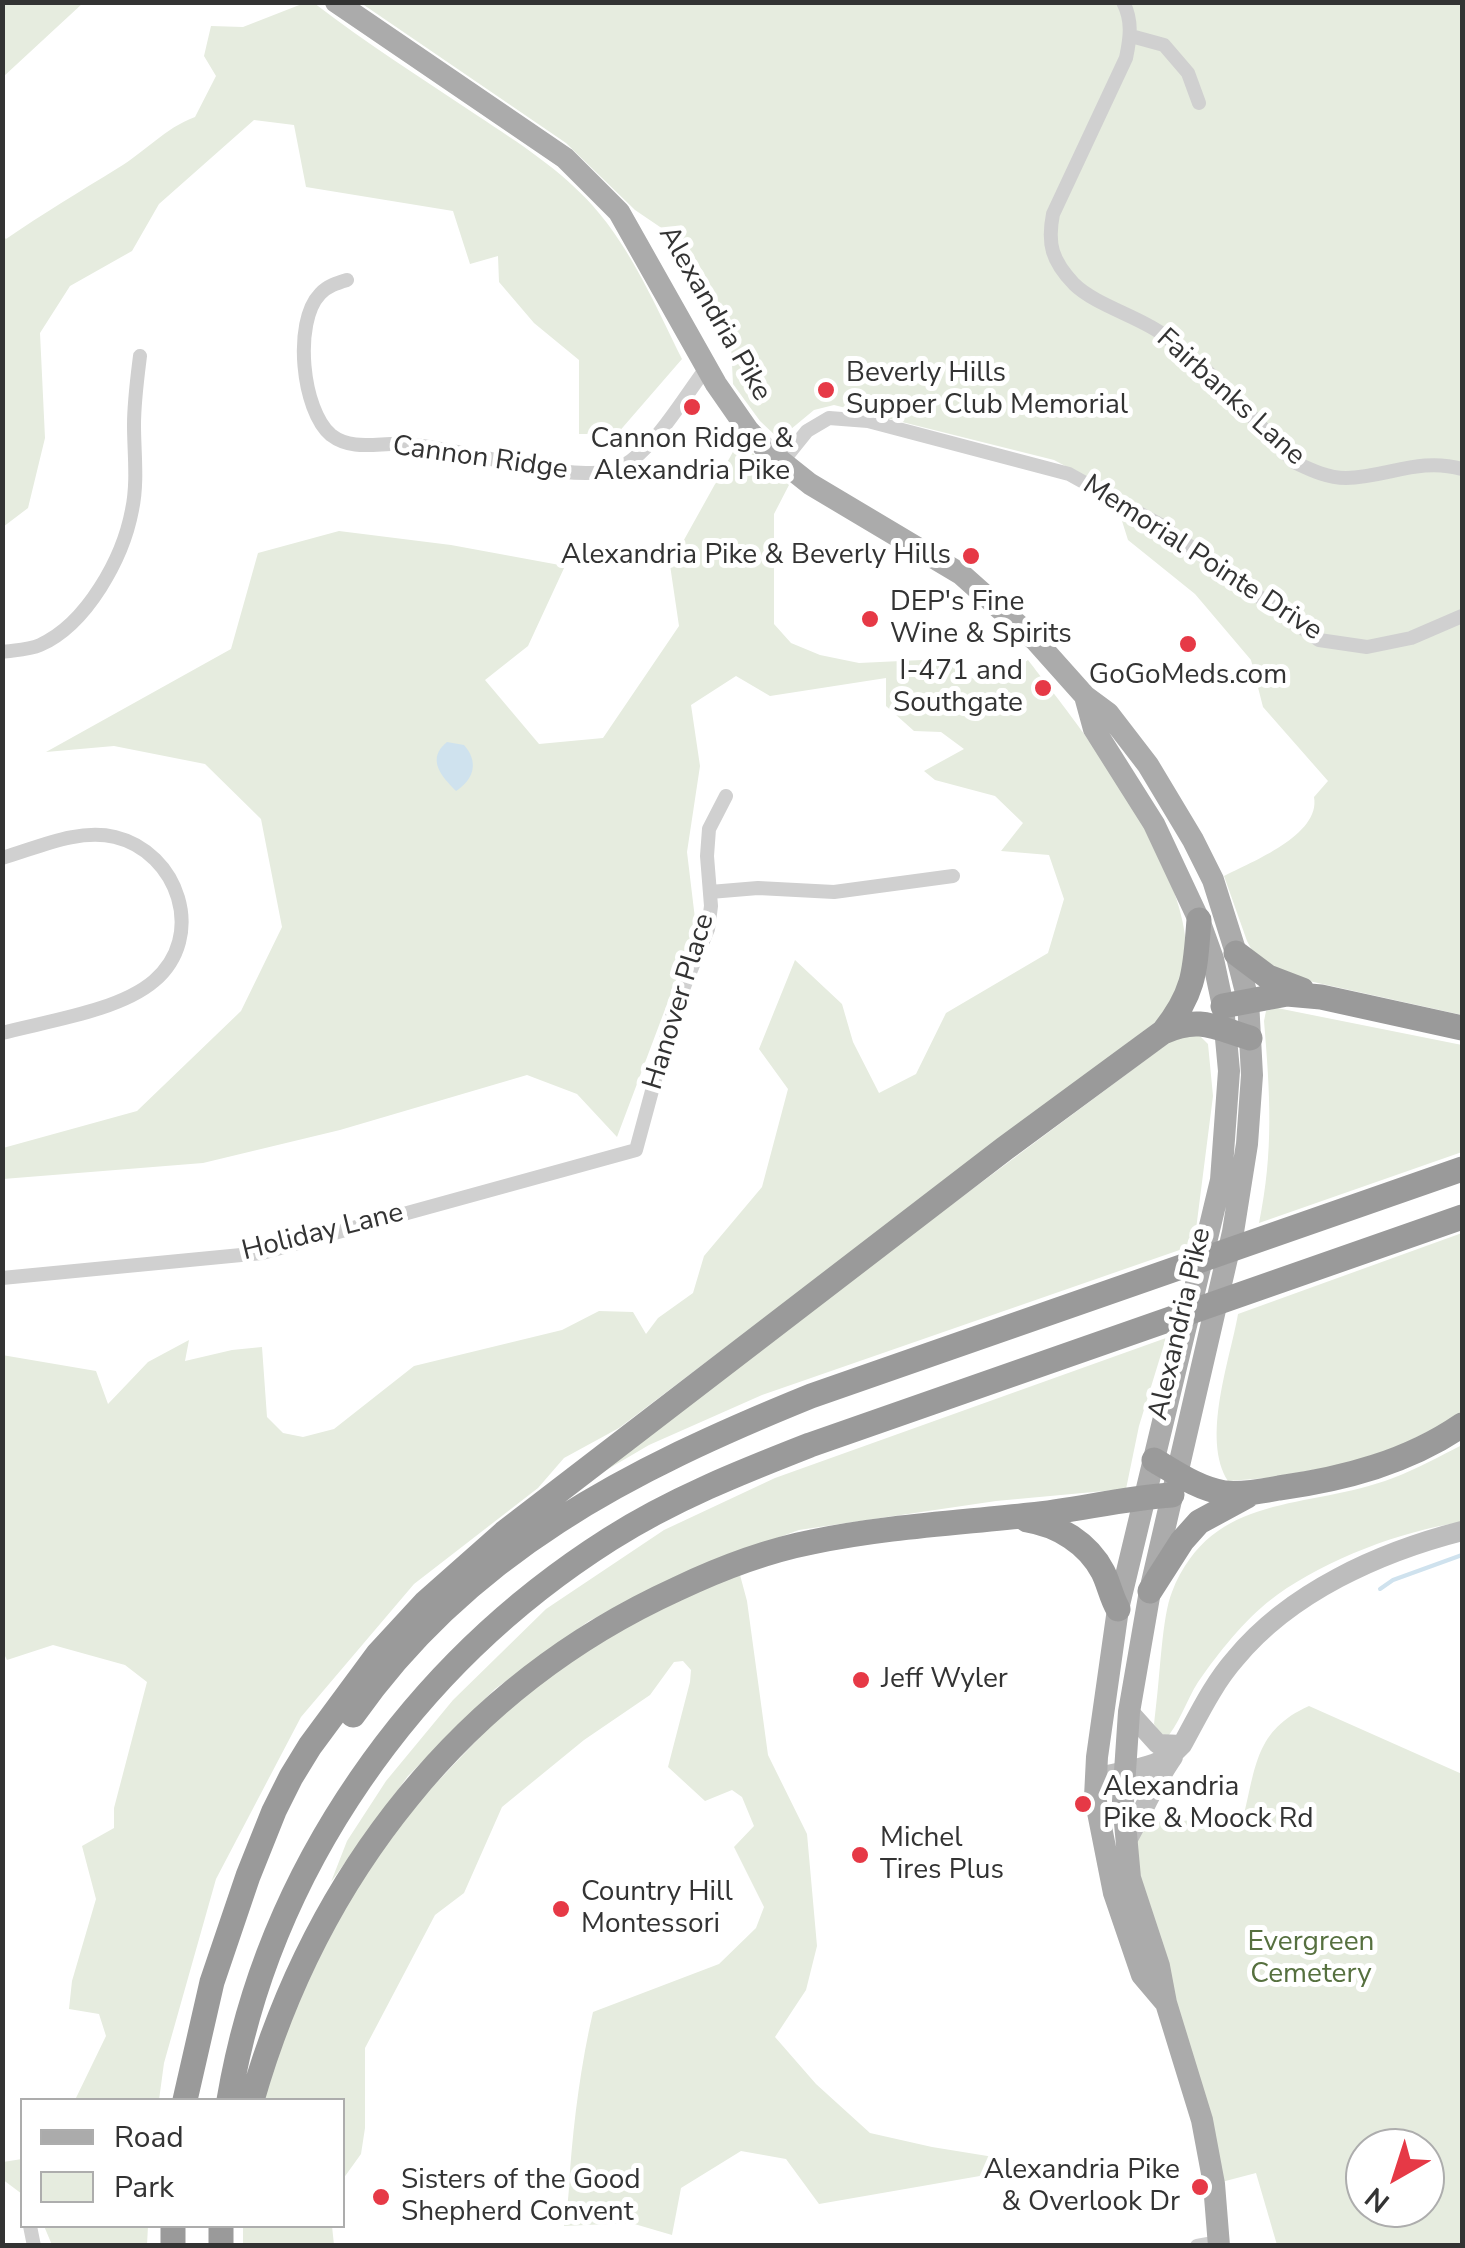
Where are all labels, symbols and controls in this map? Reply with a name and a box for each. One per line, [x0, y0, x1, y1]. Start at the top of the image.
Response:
street label: Alexandria Pike [650, 221, 778, 407]
street label: Fairbanks Lane [1149, 322, 1311, 474]
place label: Beverly Hills Supper Club Memorial [846, 357, 1128, 423]
marker: Beverly Hills Supper Club Memorial [815, 379, 837, 401]
marker: Cannon Ridge & Alexandria Pike [681, 396, 703, 418]
place label: Cannon Ridge & Alexandria Pike [590, 423, 794, 489]
street label: Cannon Ridge [390, 430, 570, 488]
street label: Memorial Pointe Drive [1076, 469, 1328, 649]
place label: Alexandria Pike & Beverly Hills [561, 539, 951, 573]
marker: Alexandria Pike & Beverly Hills [960, 545, 982, 567]
place label: DEP's Fine Wine & Spirits [890, 586, 1072, 652]
marker: DEP's Fine Wine & Spirits [859, 608, 881, 630]
marker: GoGoMeds.com [1177, 633, 1199, 655]
place label: I-471 and Southgate [893, 655, 1023, 721]
place label: GoGoMeds.com [1089, 659, 1287, 693]
marker: I-471 and Southgate [1032, 677, 1054, 699]
street label: Hanover Place [637, 910, 723, 1094]
street label: Holiday Lane [239, 1197, 407, 1269]
street label: Alexandria Pike [1143, 1225, 1219, 1423]
place label: Jeff Wyler [881, 1663, 1008, 1697]
marker: Jeff Wyler [850, 1669, 872, 1691]
place label: Alexandria Pike & Moock Rd [1103, 1771, 1314, 1837]
marker: Alexandria Pike & Moock Rd [1072, 1793, 1094, 1815]
place label: Michel Tires Plus [880, 1822, 1004, 1888]
marker: Michel Tires Plus [849, 1844, 871, 1866]
place label: Country Hill Montessori [581, 1876, 733, 1942]
marker: Country Hill Montessori [550, 1898, 572, 1920]
park label: Evergreen Cemetery [1248, 1926, 1374, 1992]
legend [20, 2098, 345, 2228]
text: Road [114, 2117, 184, 2158]
north arrow [1345, 2128, 1445, 2228]
place label: Alexandria Pike & Overlook Dr [984, 2154, 1180, 2220]
place label: Sisters of the Good Shepherd Convent [401, 2164, 641, 2230]
text: Park [114, 2167, 174, 2208]
marker: Alexandria Pike & Overlook Dr [1189, 2176, 1211, 2198]
text: N [1357, 2178, 1397, 2221]
marker: Sisters of the Good Shepherd Convent [370, 2186, 392, 2208]

